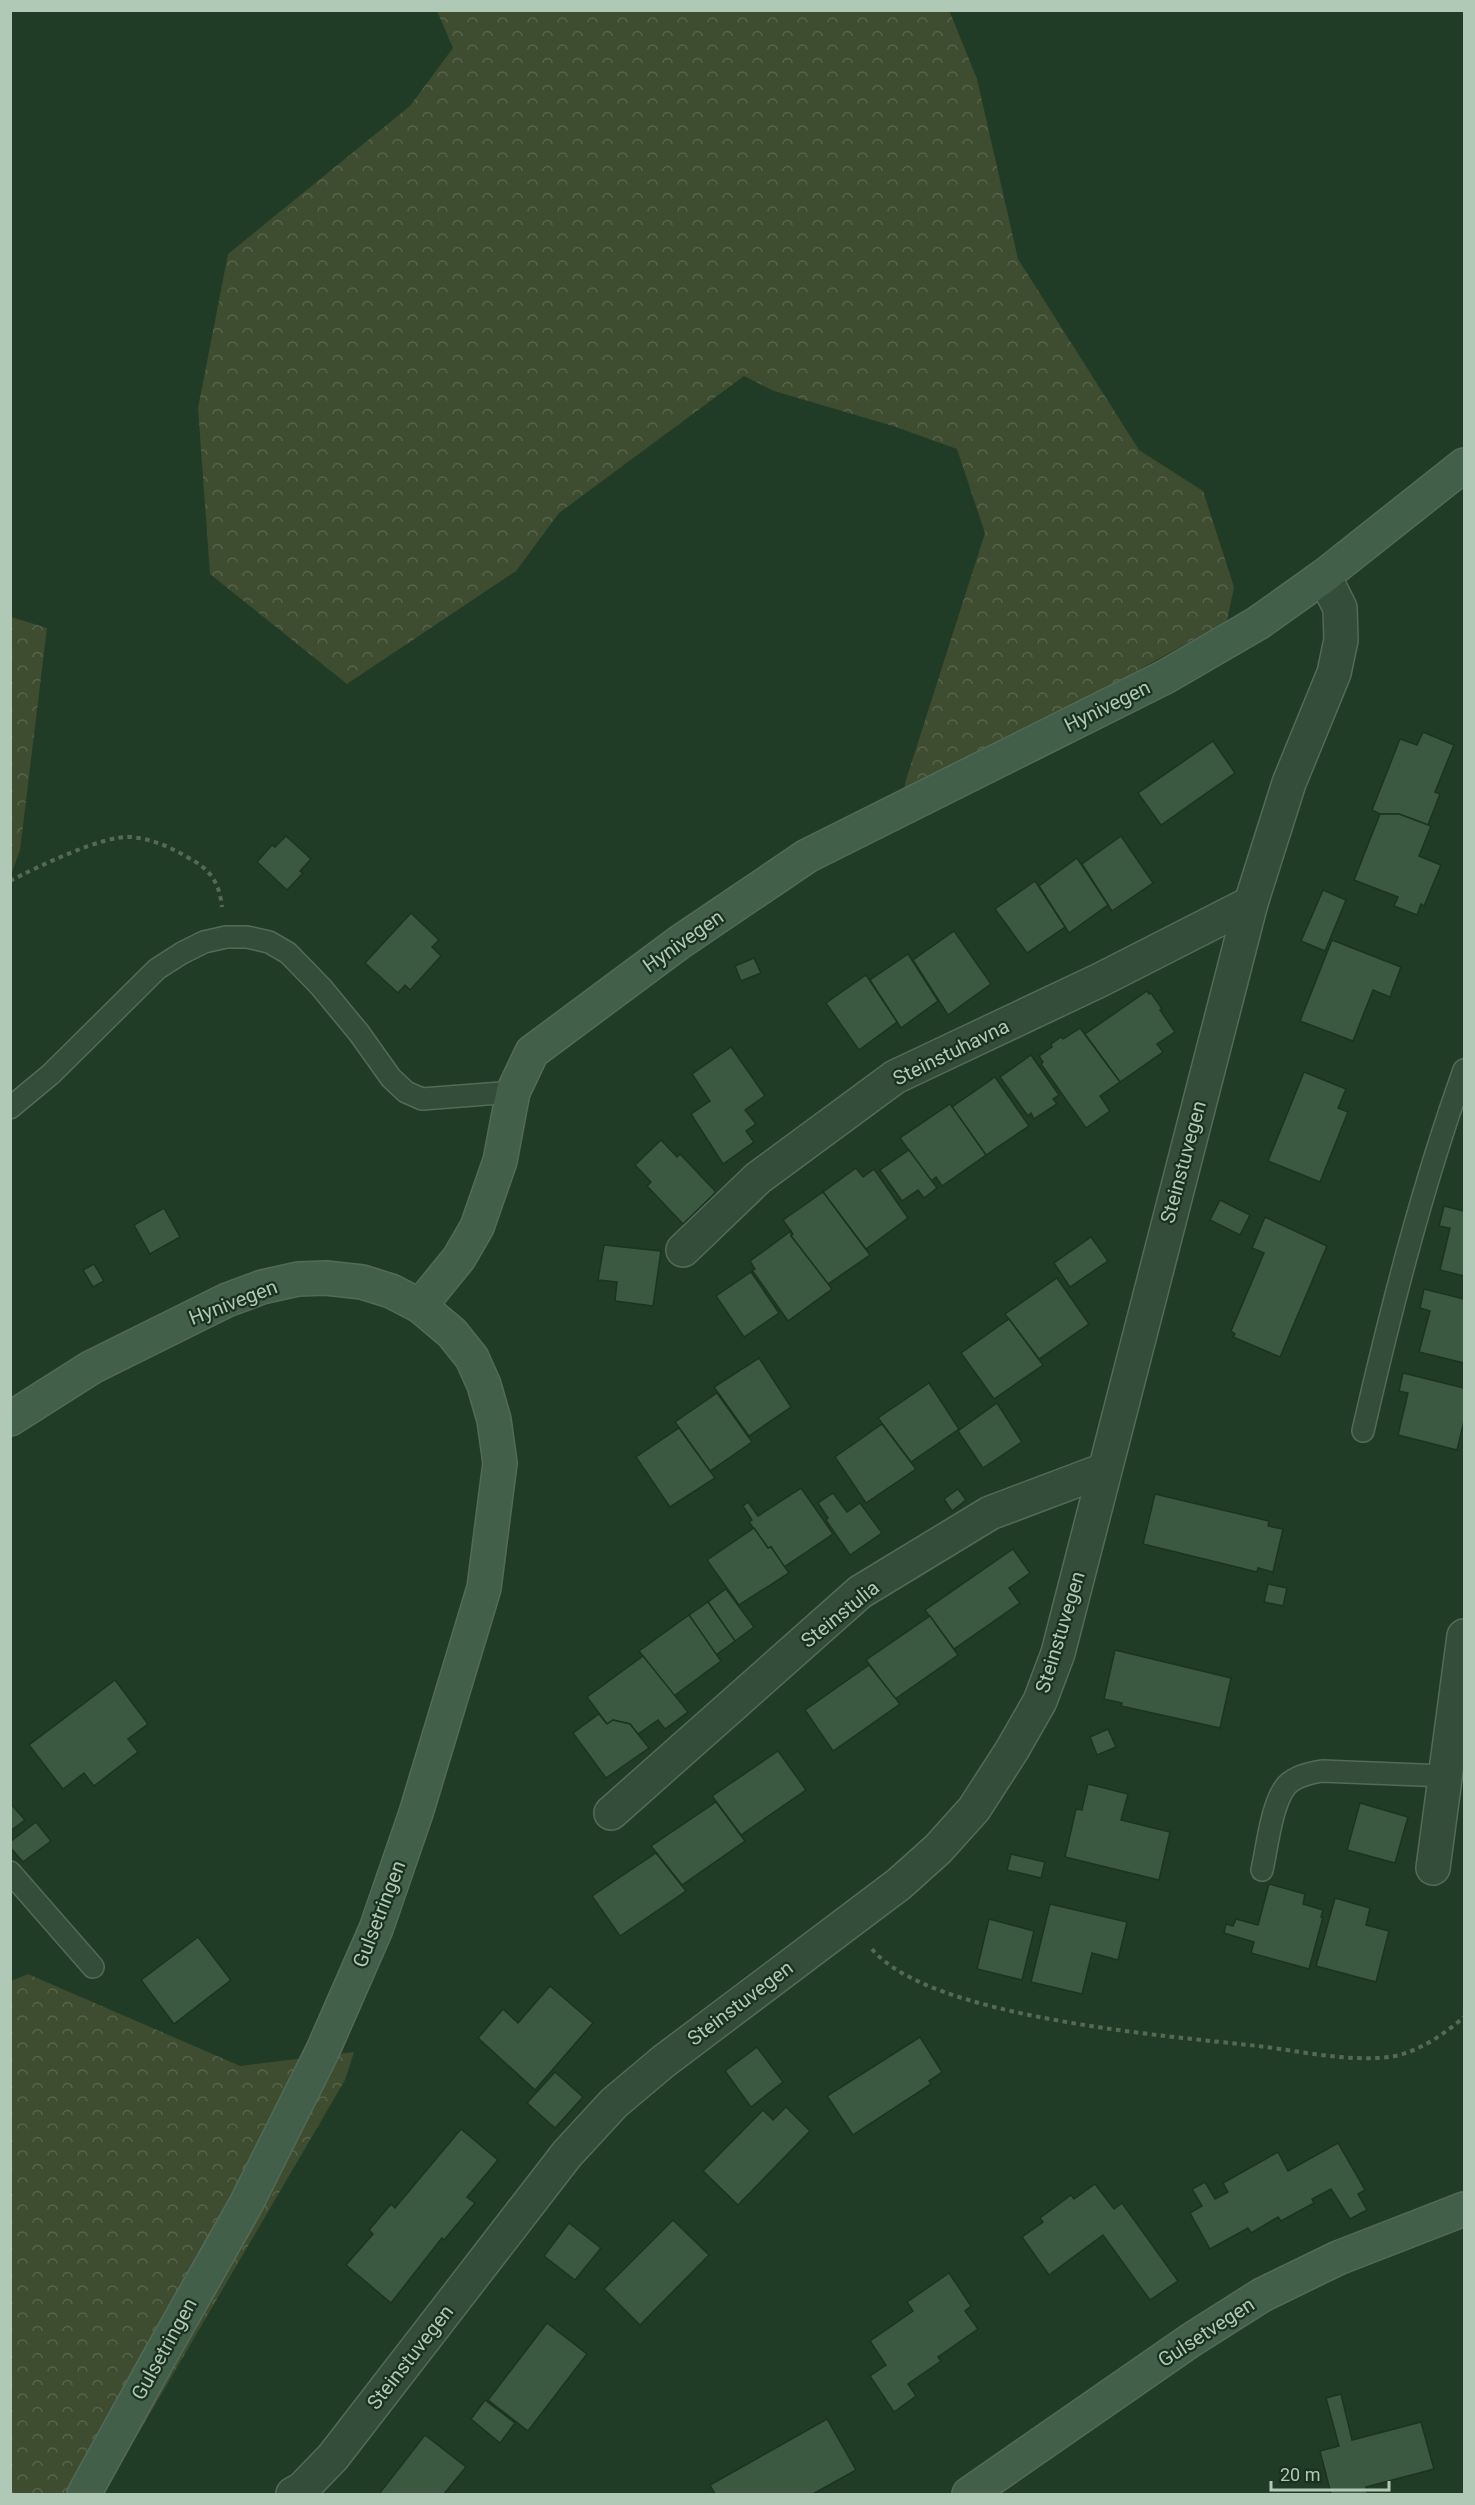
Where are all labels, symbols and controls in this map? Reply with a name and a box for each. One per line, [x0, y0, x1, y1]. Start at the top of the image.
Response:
street label: Hynivegen [1060, 675, 1154, 737]
street label: Hynivegen [638, 905, 728, 977]
street label: Steinstuhavna [889, 1014, 1013, 1090]
street label: Steinstuvegen [1155, 1098, 1211, 1226]
street label: Hynivegen [185, 1274, 281, 1330]
street label: Steinstuvegen [1030, 1568, 1090, 1696]
street label: Steinstulia [796, 1575, 884, 1653]
street label: Gulsetringen [348, 1857, 410, 1971]
street label: Steinstuvegen [683, 1956, 797, 2050]
street label: Gulsetvegen [1153, 2292, 1259, 2372]
street label: Gulsetringen [126, 2294, 202, 2404]
street label: Steinstuvegen [362, 2300, 458, 2414]
scale bar [1271, 2454, 1390, 2492]
text: 20 m [1280, 2464, 1320, 2485]

